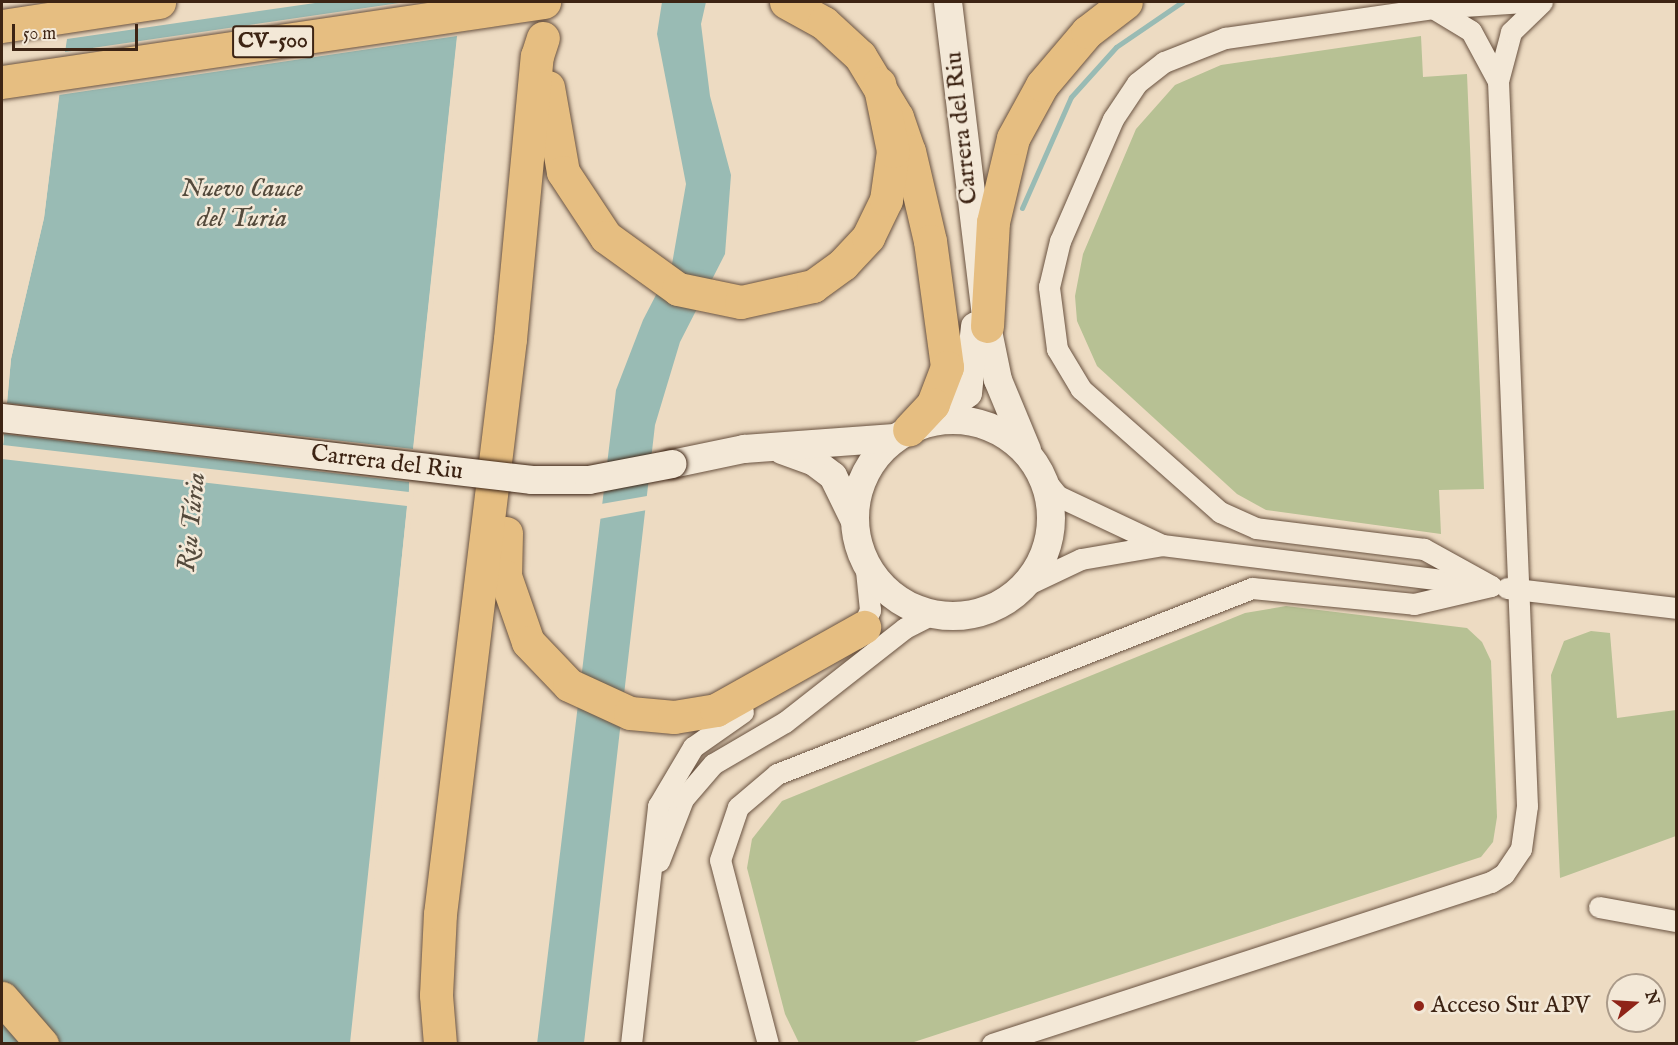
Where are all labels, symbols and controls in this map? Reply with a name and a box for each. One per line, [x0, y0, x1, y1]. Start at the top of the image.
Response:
scale bar [15, 12, 141, 50]
text: 50 m [23, 23, 56, 46]
road number: CV-500 [231, 23, 315, 61]
street label: Carrera del Riu [940, 50, 984, 206]
water label: Nuevo Cauce del Turia [181, 173, 303, 234]
street label: Carrera del Riu [309, 439, 465, 487]
water label: Riu Túria [171, 471, 213, 573]
north arrow [1606, 973, 1666, 1033]
text: N [1640, 988, 1663, 1008]
place label: Acceso Sur APV [1431, 992, 1590, 1020]
marker: Acceso Sur APV [1412, 999, 1426, 1013]

